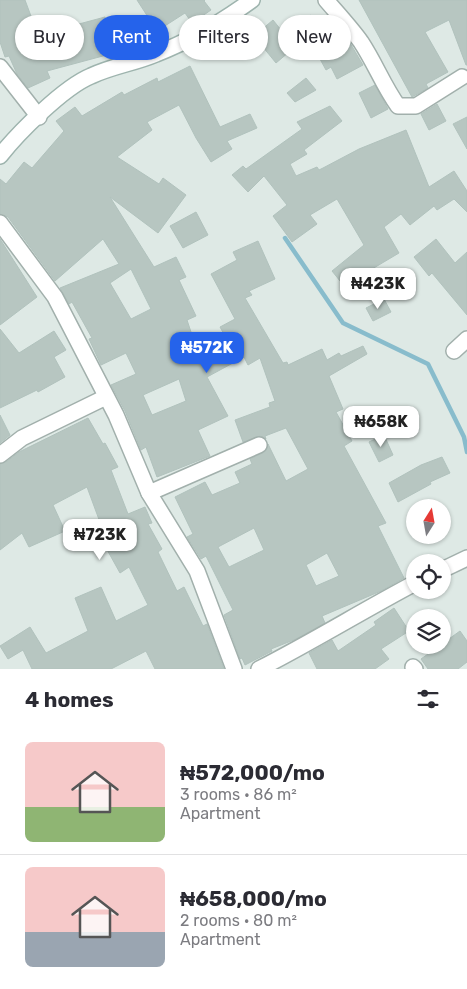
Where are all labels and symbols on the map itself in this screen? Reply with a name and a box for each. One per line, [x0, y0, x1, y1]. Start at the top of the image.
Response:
pin: ₦423K [343, 268, 413, 310]
pin: ₦572K [172, 332, 242, 374]
pin: ₦658K [346, 406, 416, 448]
north arrow [406, 499, 451, 544]
pin: ₦723K [65, 518, 135, 561]

